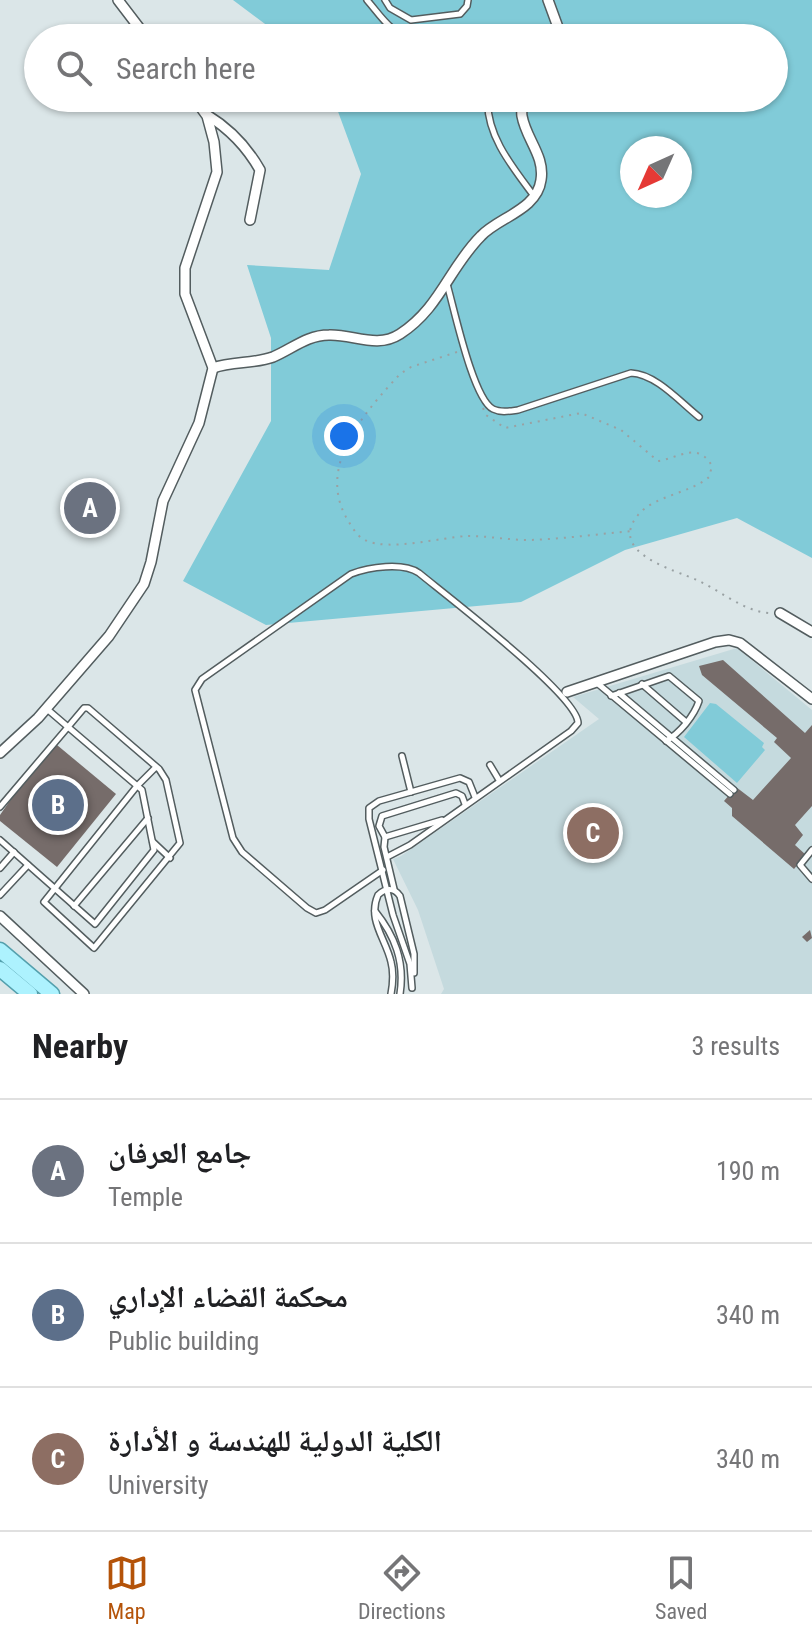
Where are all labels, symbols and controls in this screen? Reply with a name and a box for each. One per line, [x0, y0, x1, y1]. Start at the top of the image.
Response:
search box [24, 24, 788, 112]
icon: search [52, 46, 96, 90]
text: Search here [116, 51, 256, 86]
north arrow [620, 136, 692, 208]
your location [324, 416, 364, 456]
pin: A [64, 478, 116, 538]
pin: B [32, 775, 84, 835]
pin: C [567, 803, 619, 863]
text: Nearby [32, 1026, 128, 1066]
text: 3 results [691, 1031, 780, 1061]
text: جامع العرفان [108, 1135, 251, 1170]
text: A [50, 1156, 66, 1186]
text: 190 m [716, 1156, 780, 1186]
text: Temple [108, 1182, 183, 1212]
text: محكمة القضاء الإداري [108, 1279, 348, 1314]
text: B [51, 1300, 65, 1330]
text: 340 m [716, 1300, 780, 1330]
text: Public building [108, 1326, 259, 1356]
text: الكلية الدولية للهندسة و الأدارة [108, 1423, 442, 1458]
text: C [51, 1444, 65, 1474]
text: 340 m [716, 1444, 780, 1474]
text: University [108, 1470, 209, 1500]
tab: Map [105, 1551, 149, 1624]
tab: Directions [358, 1551, 446, 1624]
tab: Saved [655, 1551, 707, 1624]

